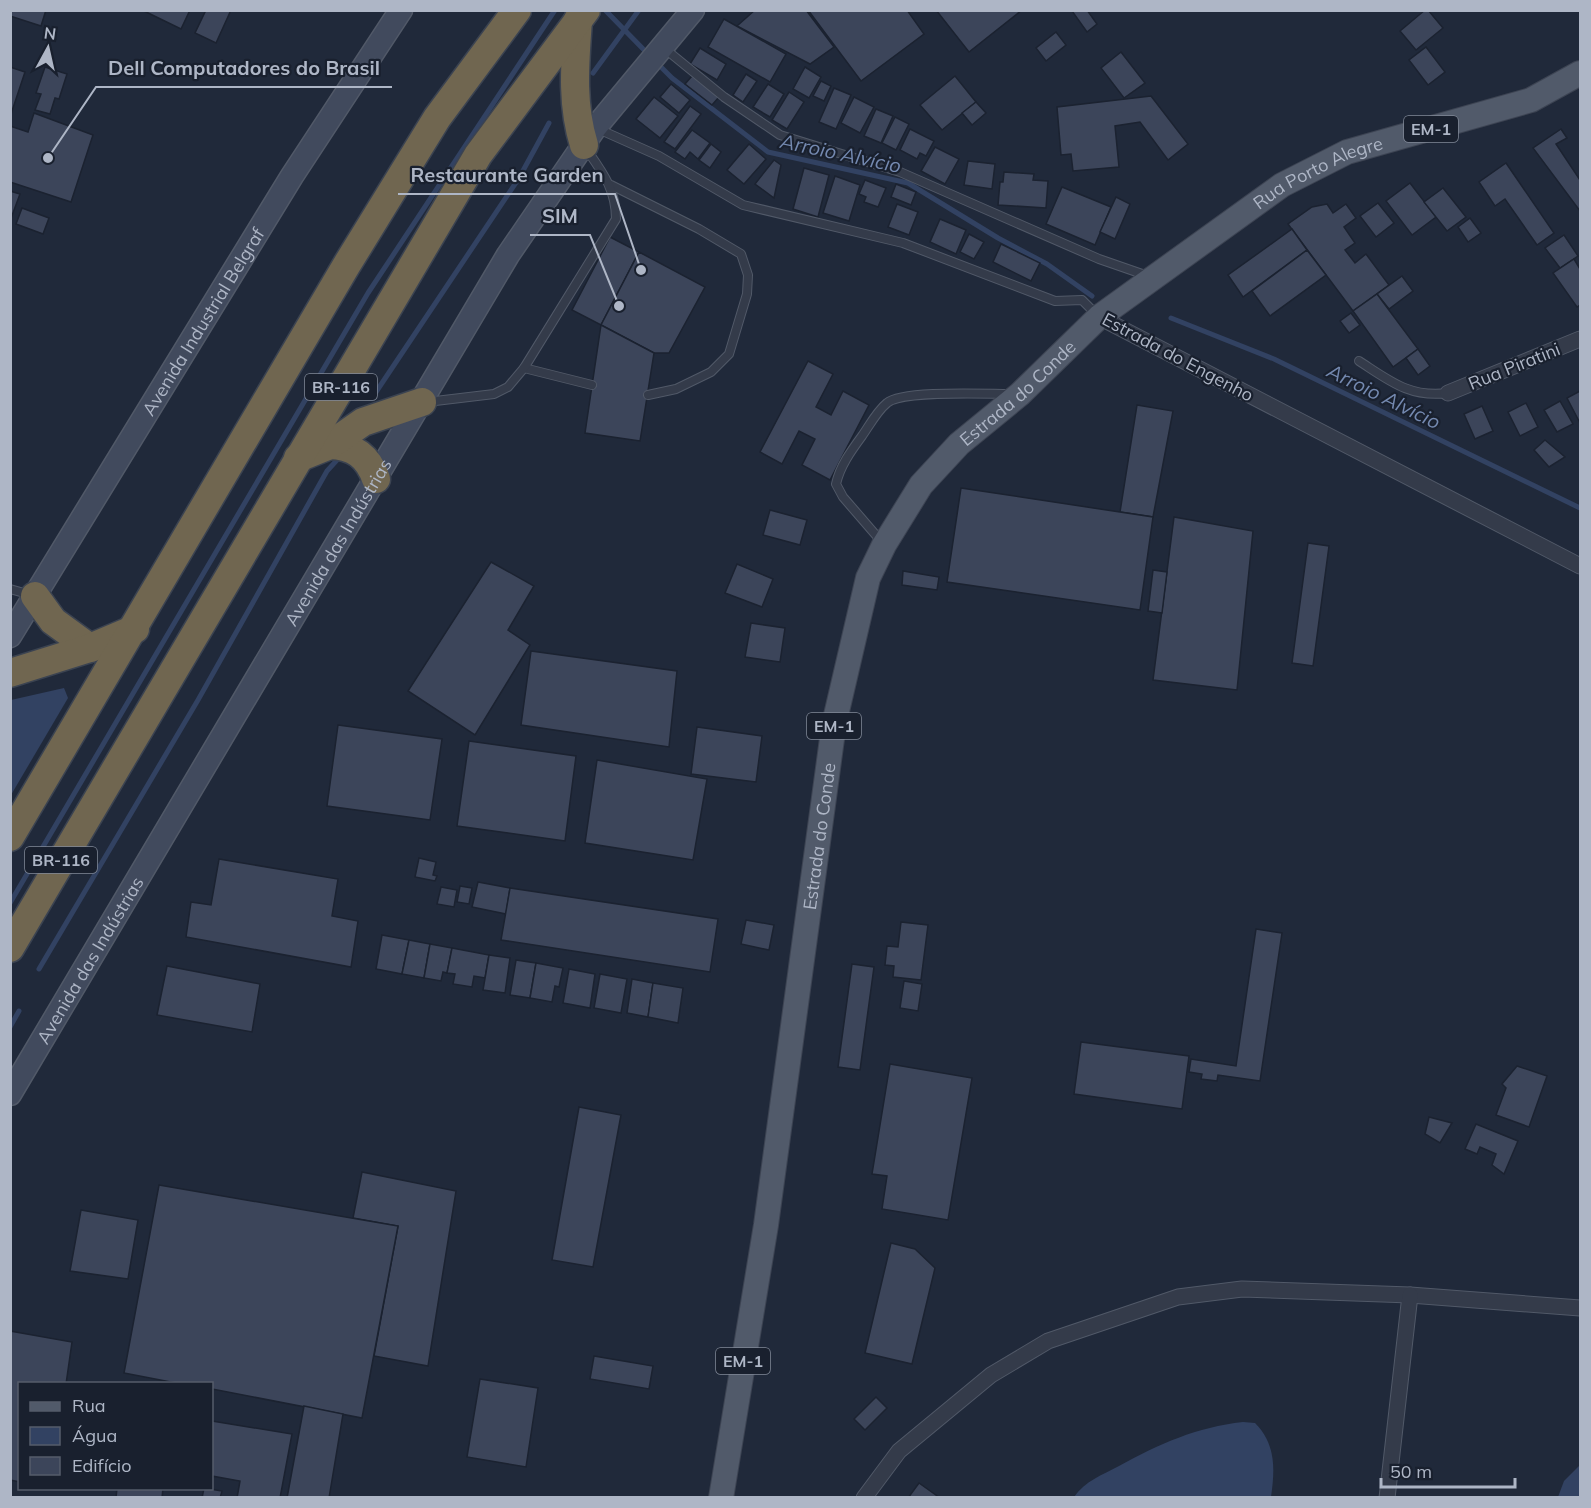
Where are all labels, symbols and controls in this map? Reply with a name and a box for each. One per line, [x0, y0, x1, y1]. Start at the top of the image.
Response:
north arrow [18, 18, 78, 78]
text: N [43, 22, 57, 44]
callout: Dell Computadores do Brasil [96, 49, 392, 87]
text: Dell Computadores do Brasil [108, 55, 380, 80]
road number: EM-1 [1404, 116, 1458, 142]
water label: Arroio Alvício [777, 128, 904, 178]
street label: Rua Porto Alegre [1248, 131, 1385, 214]
callout: Restaurante Garden [398, 156, 615, 194]
text: Restaurante Garden [410, 162, 604, 187]
callout: SIM [530, 197, 590, 235]
text: SIM [542, 203, 578, 228]
street label: Avenida Industrial Belgraf [137, 223, 270, 419]
street label: Estrada do Engenho [1098, 307, 1258, 407]
street label: Estrada do Conde [955, 335, 1080, 451]
street label: Rua Piratini [1465, 337, 1563, 395]
water label: Arroio Alvício [1322, 357, 1445, 434]
road number: BR-116 [305, 374, 377, 400]
street label: Avenida das Indústrias [279, 454, 396, 630]
road number: EM-1 [807, 713, 861, 739]
street label: Estrada do Conde [797, 761, 840, 911]
road number: BR-116 [25, 847, 97, 873]
street label: Avenida das Indústrias [31, 872, 148, 1048]
road number: EM-1 [716, 1348, 770, 1374]
legend [18, 1382, 213, 1490]
text: Rua [72, 1394, 106, 1417]
text: Água [72, 1424, 117, 1447]
scale bar [1381, 1451, 1514, 1489]
text: Edifício [72, 1454, 131, 1477]
text: 50 m [1390, 1460, 1432, 1483]

